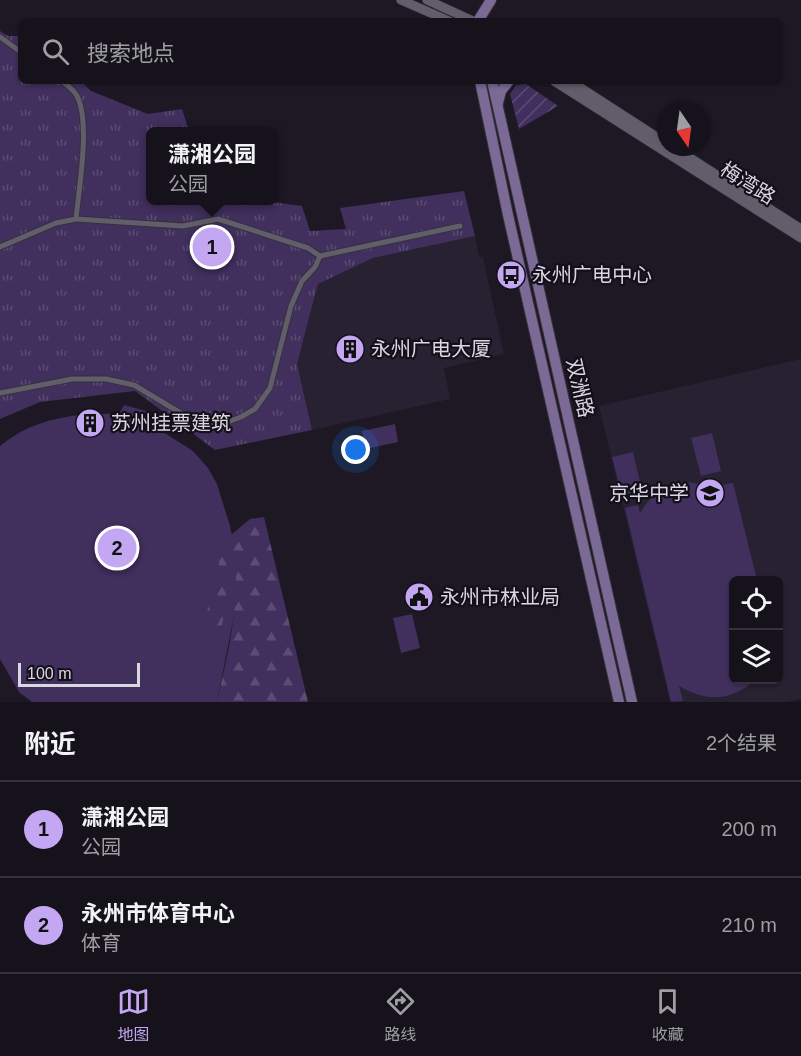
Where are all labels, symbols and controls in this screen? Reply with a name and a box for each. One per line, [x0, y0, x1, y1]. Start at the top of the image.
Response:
search box [18, 18, 783, 84]
icon: search [39, 35, 72, 68]
text: 搜索地点 [87, 41, 175, 66]
north arrow [657, 102, 711, 156]
popup [146, 127, 278, 205]
text: 潇湘公园 [168, 142, 256, 167]
street label: 梅湾路 [717, 158, 779, 208]
text: 公园 [168, 173, 208, 195]
pin: 1 [192, 224, 232, 270]
bus stop icon: 永州广电中心 [495, 259, 527, 291]
place label: 永州广电中心 [532, 264, 652, 286]
building icon: 永州广电大厦 [334, 333, 366, 365]
place label: 永州广电大厦 [371, 338, 491, 360]
street label: 双洲路 [563, 356, 597, 420]
building icon: 苏州挂票建筑 [74, 407, 106, 439]
place label: 苏州挂票建筑 [111, 412, 231, 434]
your location [341, 435, 370, 464]
school or university icon: 京华中学 [694, 477, 726, 509]
place label: 京华中学 [609, 482, 689, 504]
pin: 2 [98, 526, 136, 570]
map controls [729, 576, 783, 684]
button: locate [729, 576, 783, 630]
public building icon: 永州市林业局 [403, 581, 435, 613]
place label: 永州市林业局 [440, 586, 560, 608]
button: layers [729, 630, 783, 684]
scale bar [18, 660, 140, 688]
text: 100 m [27, 665, 71, 682]
text: 附近 [24, 729, 76, 759]
text: 2个结果 [706, 732, 777, 754]
text: 潇湘公园 [81, 805, 169, 830]
text: 1 [38, 818, 49, 840]
text: 200 m [721, 818, 777, 840]
text: 公园 [81, 836, 121, 858]
text: 永州市体育中心 [81, 901, 235, 926]
text: 2 [38, 914, 49, 936]
text: 210 m [721, 914, 777, 936]
text: 体育 [81, 932, 121, 954]
tab: 地图 [117, 985, 150, 1045]
tab: 路线 [384, 985, 417, 1045]
tab: 收藏 [651, 985, 684, 1045]

